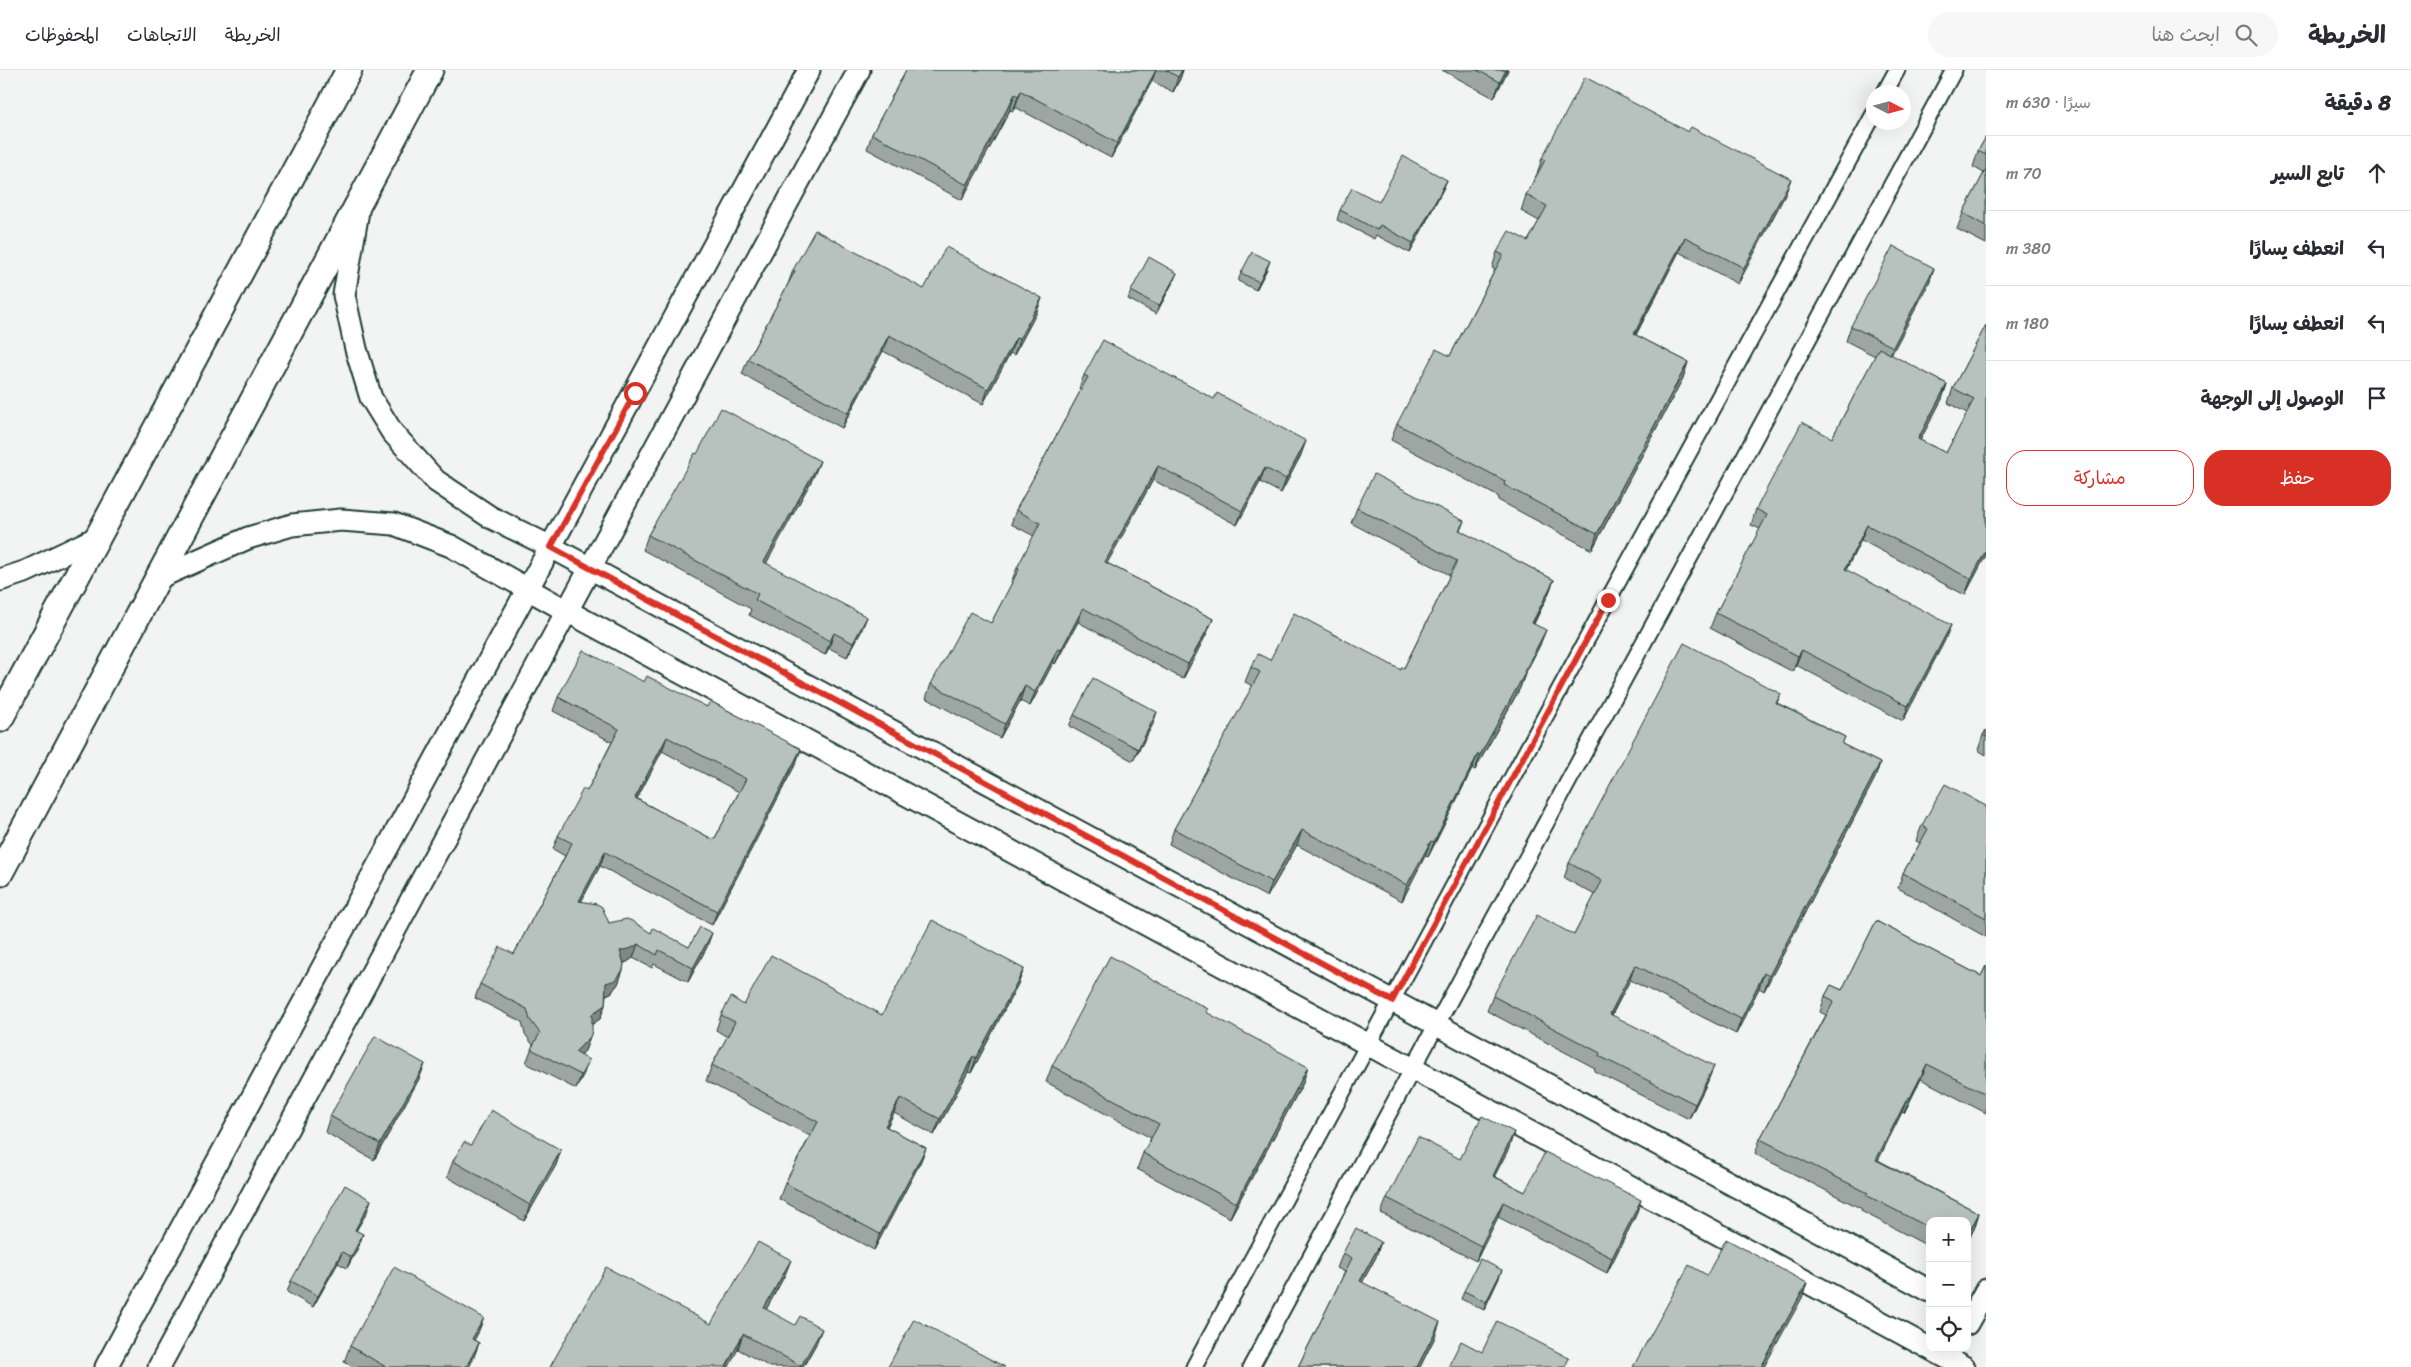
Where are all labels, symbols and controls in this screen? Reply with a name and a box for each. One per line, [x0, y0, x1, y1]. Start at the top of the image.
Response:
search box [1928, 12, 2278, 57]
text: الخريطة [2308, 14, 2386, 56]
text: ابحث هنا [2151, 18, 2220, 51]
text: المحفوظات [25, 19, 99, 51]
text: الاتجاهات [127, 19, 197, 51]
text: الخريطة [225, 19, 281, 51]
icon: search [2232, 21, 2260, 49]
text: 8 دقيقة [2324, 84, 2391, 122]
north arrow [1866, 85, 1911, 130]
text: سيرًا · 630 m [2006, 88, 2091, 117]
text: تابع السير [2271, 157, 2344, 190]
text: 70 m [2006, 159, 2042, 188]
icon: ahead [2363, 159, 2391, 187]
text: انعطف يسارًا [2249, 232, 2344, 265]
text: 380 m [2006, 234, 2051, 263]
icon: left [2363, 234, 2391, 262]
text: انعطف يسارًا [2249, 307, 2344, 340]
text: 180 m [2006, 309, 2049, 338]
icon: left [2363, 309, 2391, 337]
route start [624, 382, 647, 405]
text: الوصول إلى الوجهة [2201, 382, 2344, 415]
icon: arrive [2363, 384, 2391, 412]
button: مشاركة [2006, 450, 2194, 506]
button: حفظ [2204, 450, 2391, 506]
route end [1597, 589, 1620, 612]
map controls [1926, 1217, 1971, 1352]
button: + [1926, 1217, 1971, 1262]
button: − [1926, 1262, 1971, 1307]
button: locate [1926, 1307, 1971, 1352]

